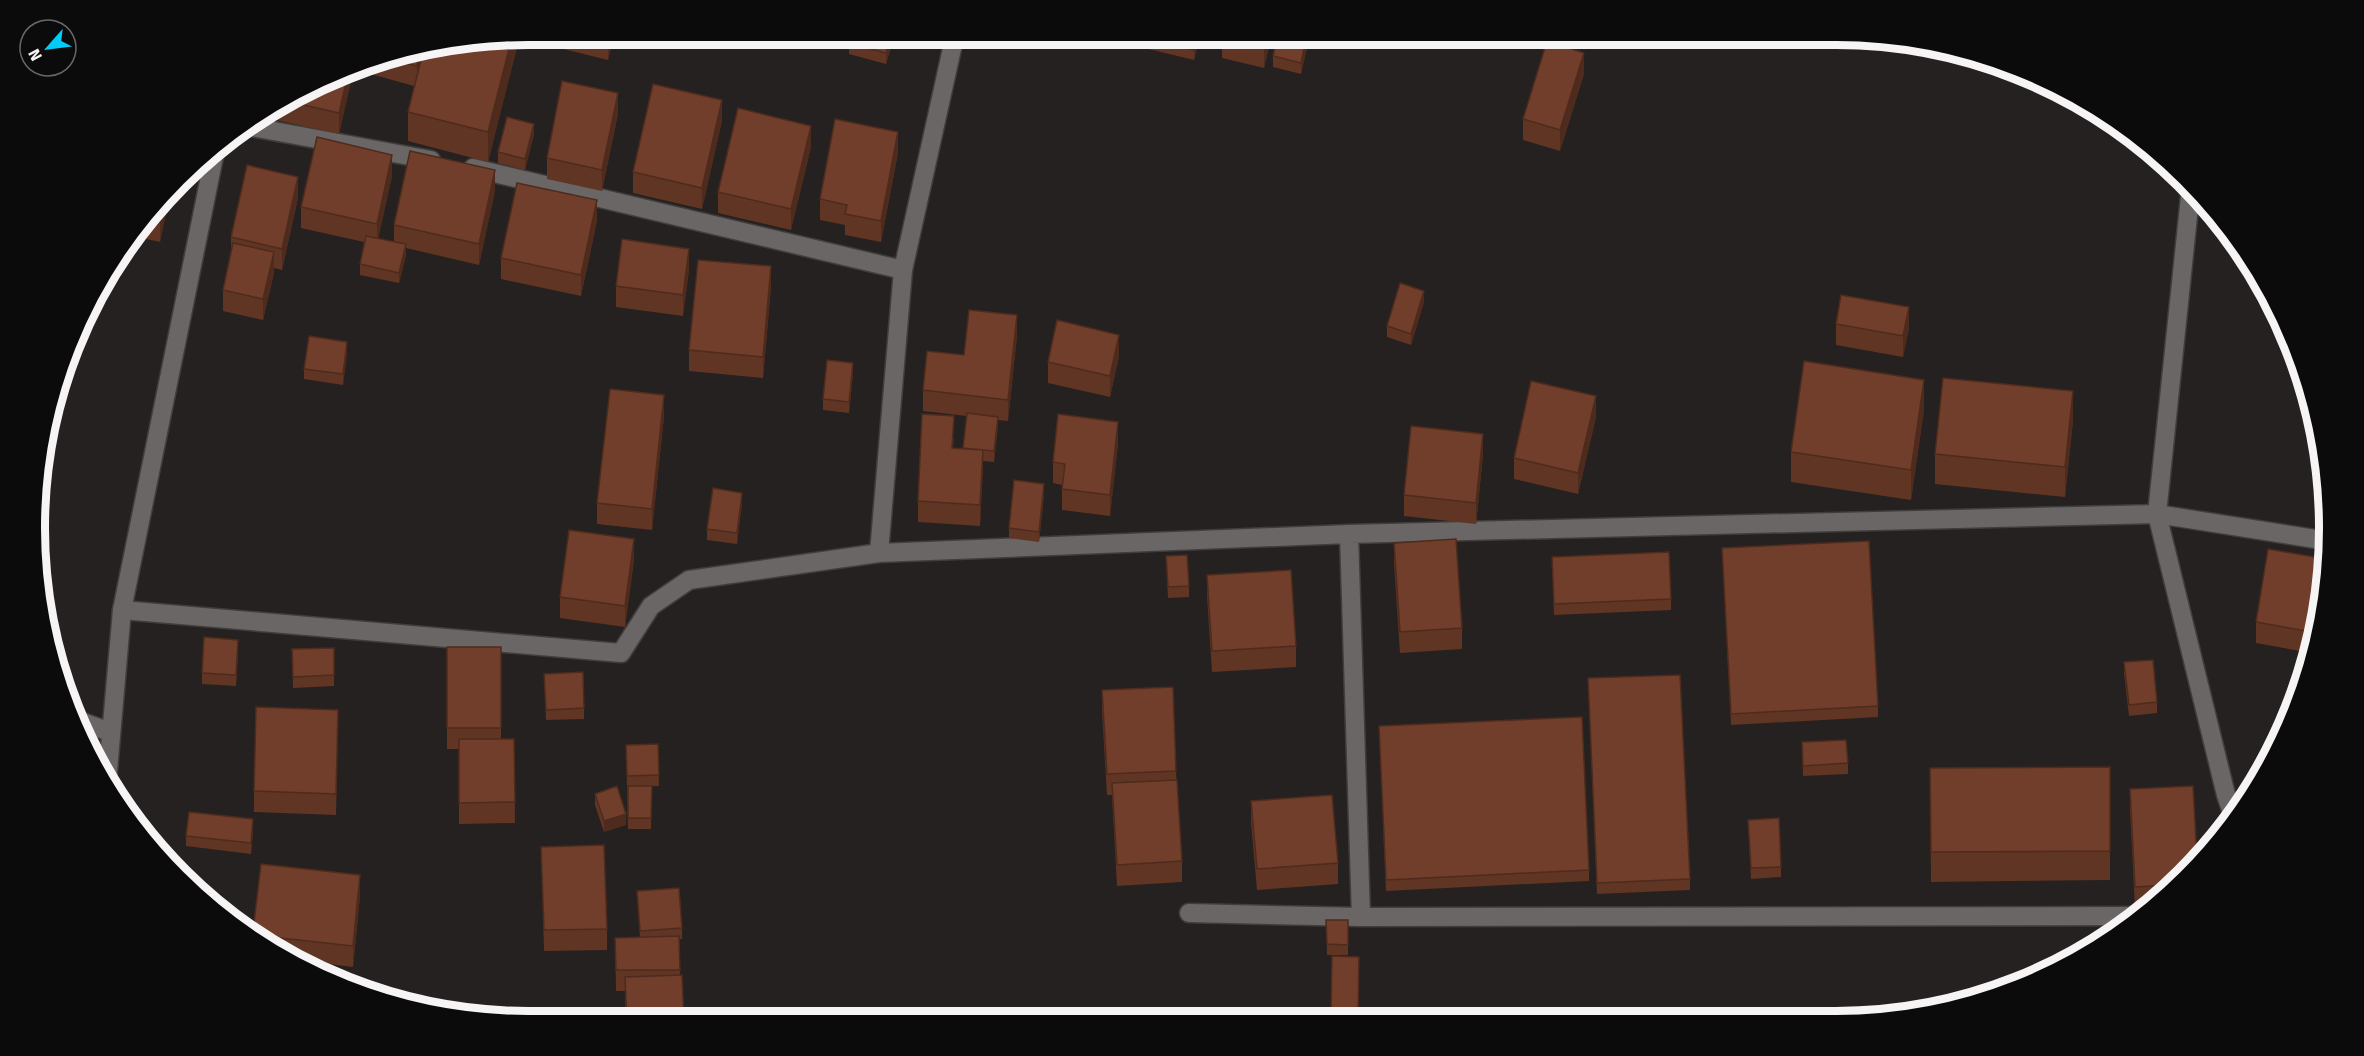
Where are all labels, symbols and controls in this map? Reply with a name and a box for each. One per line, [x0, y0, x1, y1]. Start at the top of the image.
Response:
north arrow [18, 18, 78, 78]
text: N [24, 46, 46, 64]

